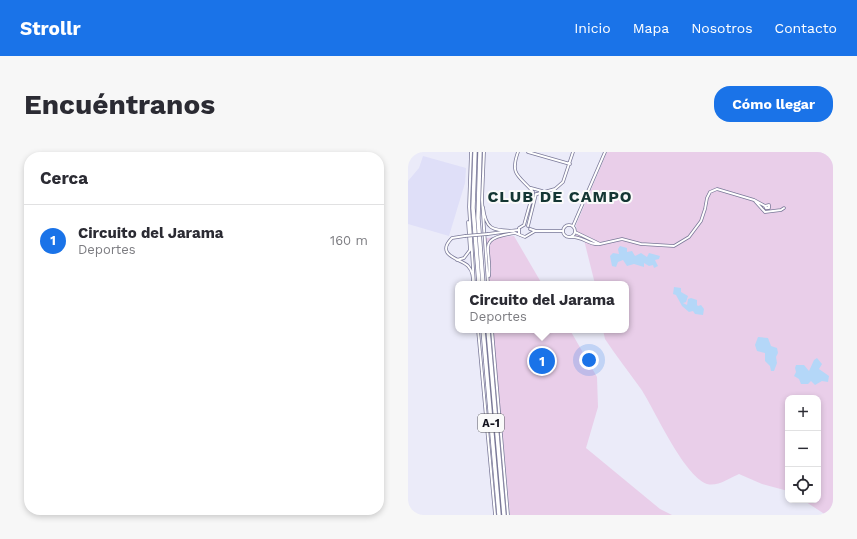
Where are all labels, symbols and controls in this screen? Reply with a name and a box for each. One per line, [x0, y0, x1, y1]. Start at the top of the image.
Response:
text: Strollr [20, 17, 81, 40]
text: Inicio [574, 20, 611, 36]
text: Mapa [633, 20, 669, 36]
text: Nosotros [691, 20, 753, 36]
text: Contacto [775, 20, 837, 36]
button: Cómo llegar [714, 86, 833, 122]
text: Encuéntranos [24, 88, 215, 121]
text: Cerca [40, 168, 88, 188]
district label: CLUB DE CAMPO [487, 187, 633, 206]
text: Circuito del Jarama [78, 224, 223, 242]
text: 1 [50, 233, 56, 248]
text: 160 m [330, 233, 368, 248]
text: Deportes [78, 242, 136, 257]
popup [455, 281, 629, 333]
text: Circuito del Jarama [469, 291, 615, 309]
text: Deportes [469, 309, 527, 324]
pin: 1 [529, 346, 555, 376]
your location [579, 350, 599, 370]
map controls [785, 395, 821, 503]
button: + [785, 395, 821, 431]
road number: A-1 [478, 414, 504, 432]
button: − [785, 431, 821, 467]
button: locate [785, 467, 821, 503]

